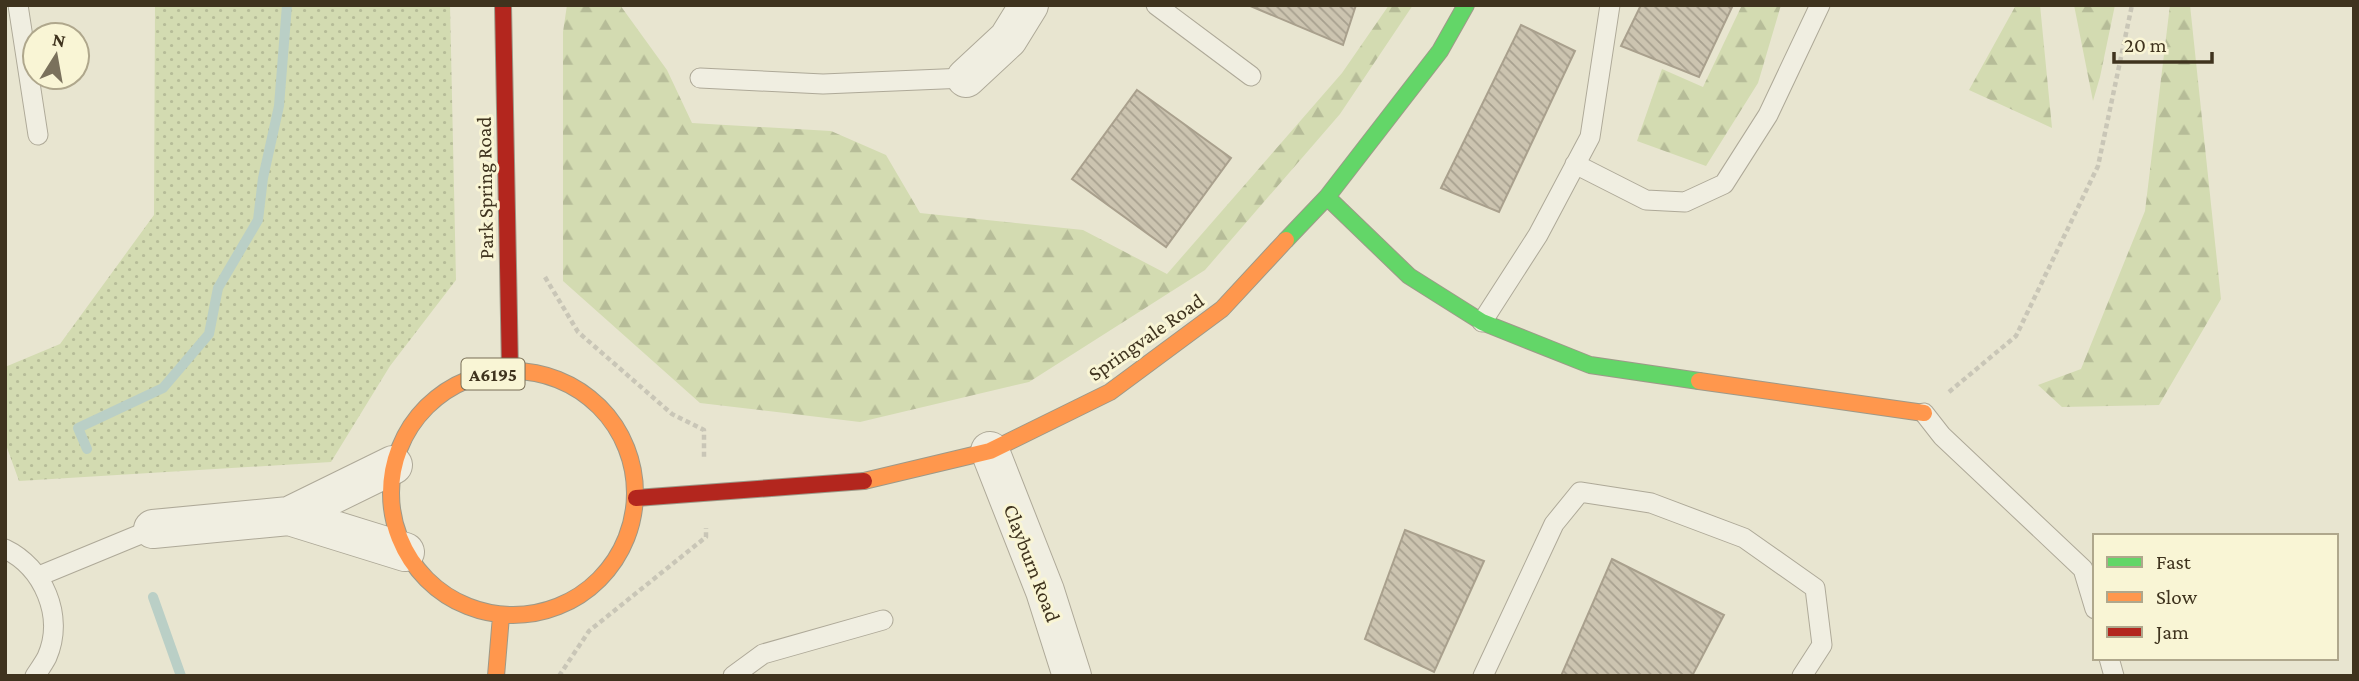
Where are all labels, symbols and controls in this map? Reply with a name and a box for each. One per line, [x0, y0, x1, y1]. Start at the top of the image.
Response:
north arrow [21, 21, 91, 91]
scale bar [2114, 21, 2212, 65]
text: N [51, 28, 68, 51]
text: 20 m [2124, 33, 2167, 57]
street label: Park Spring Road [472, 116, 498, 260]
street label: Springvale Road [1084, 288, 1208, 386]
road number: A6195 [462, 358, 524, 390]
street label: Clayburn Road [999, 501, 1065, 625]
legend [2093, 534, 2338, 660]
text: Fast [2156, 550, 2192, 574]
text: Slow [2156, 585, 2198, 609]
text: Jam [2154, 620, 2189, 644]

